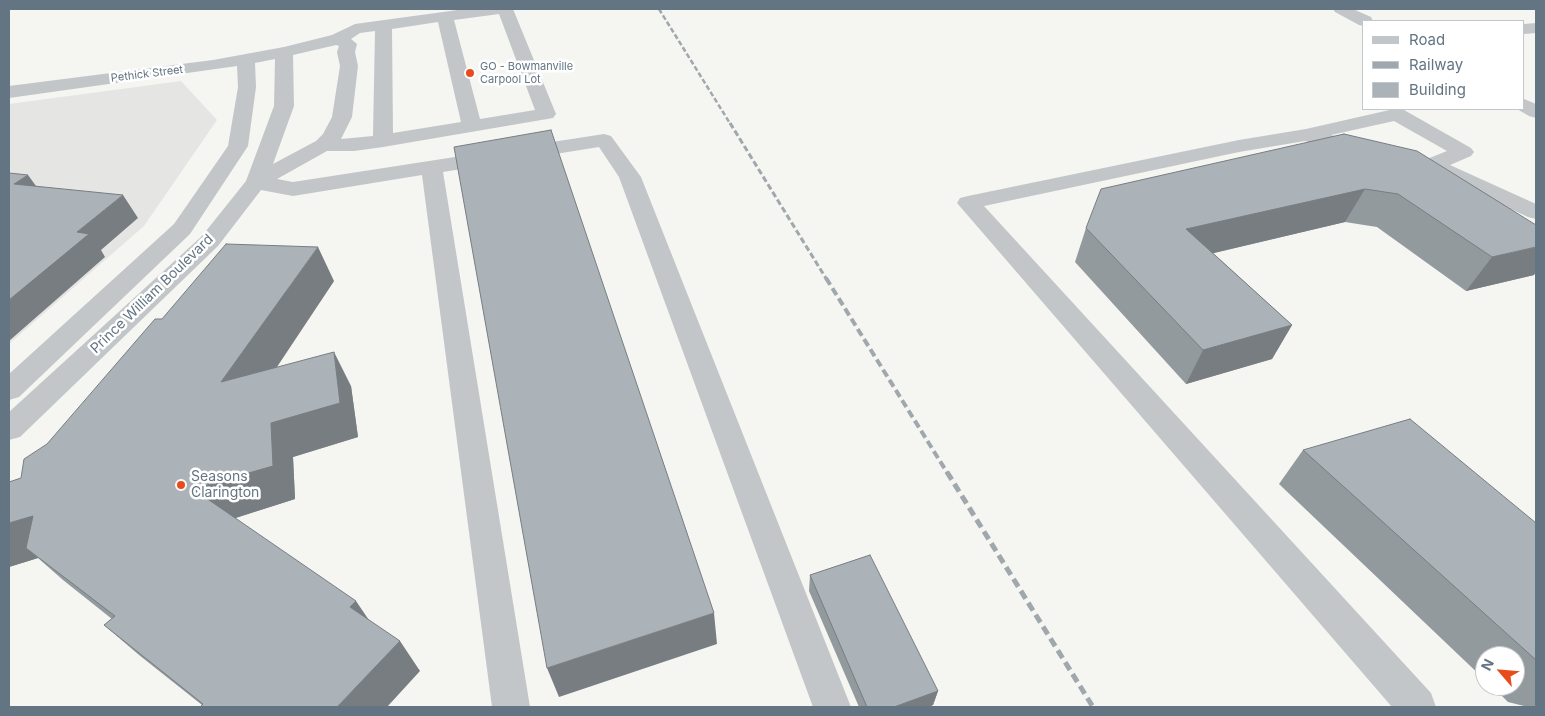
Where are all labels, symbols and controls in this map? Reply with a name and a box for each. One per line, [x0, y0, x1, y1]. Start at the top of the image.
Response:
legend [1362, 20, 1525, 110]
text: Road [1409, 30, 1445, 49]
text: Railway [1409, 55, 1463, 74]
place label: GO - Bowmanville Carpool Lot [480, 60, 573, 86]
street label: Pethick Street [110, 63, 184, 85]
marker: GO - Bowmanville Carpool Lot [464, 67, 476, 79]
text: Building [1409, 80, 1466, 99]
street label: Prince William Boulevard [87, 231, 217, 357]
place label: Seasons Clarington [191, 469, 259, 502]
marker: Seasons Clarington [175, 479, 187, 491]
north arrow [1475, 646, 1525, 696]
text: N [1477, 656, 1497, 673]

